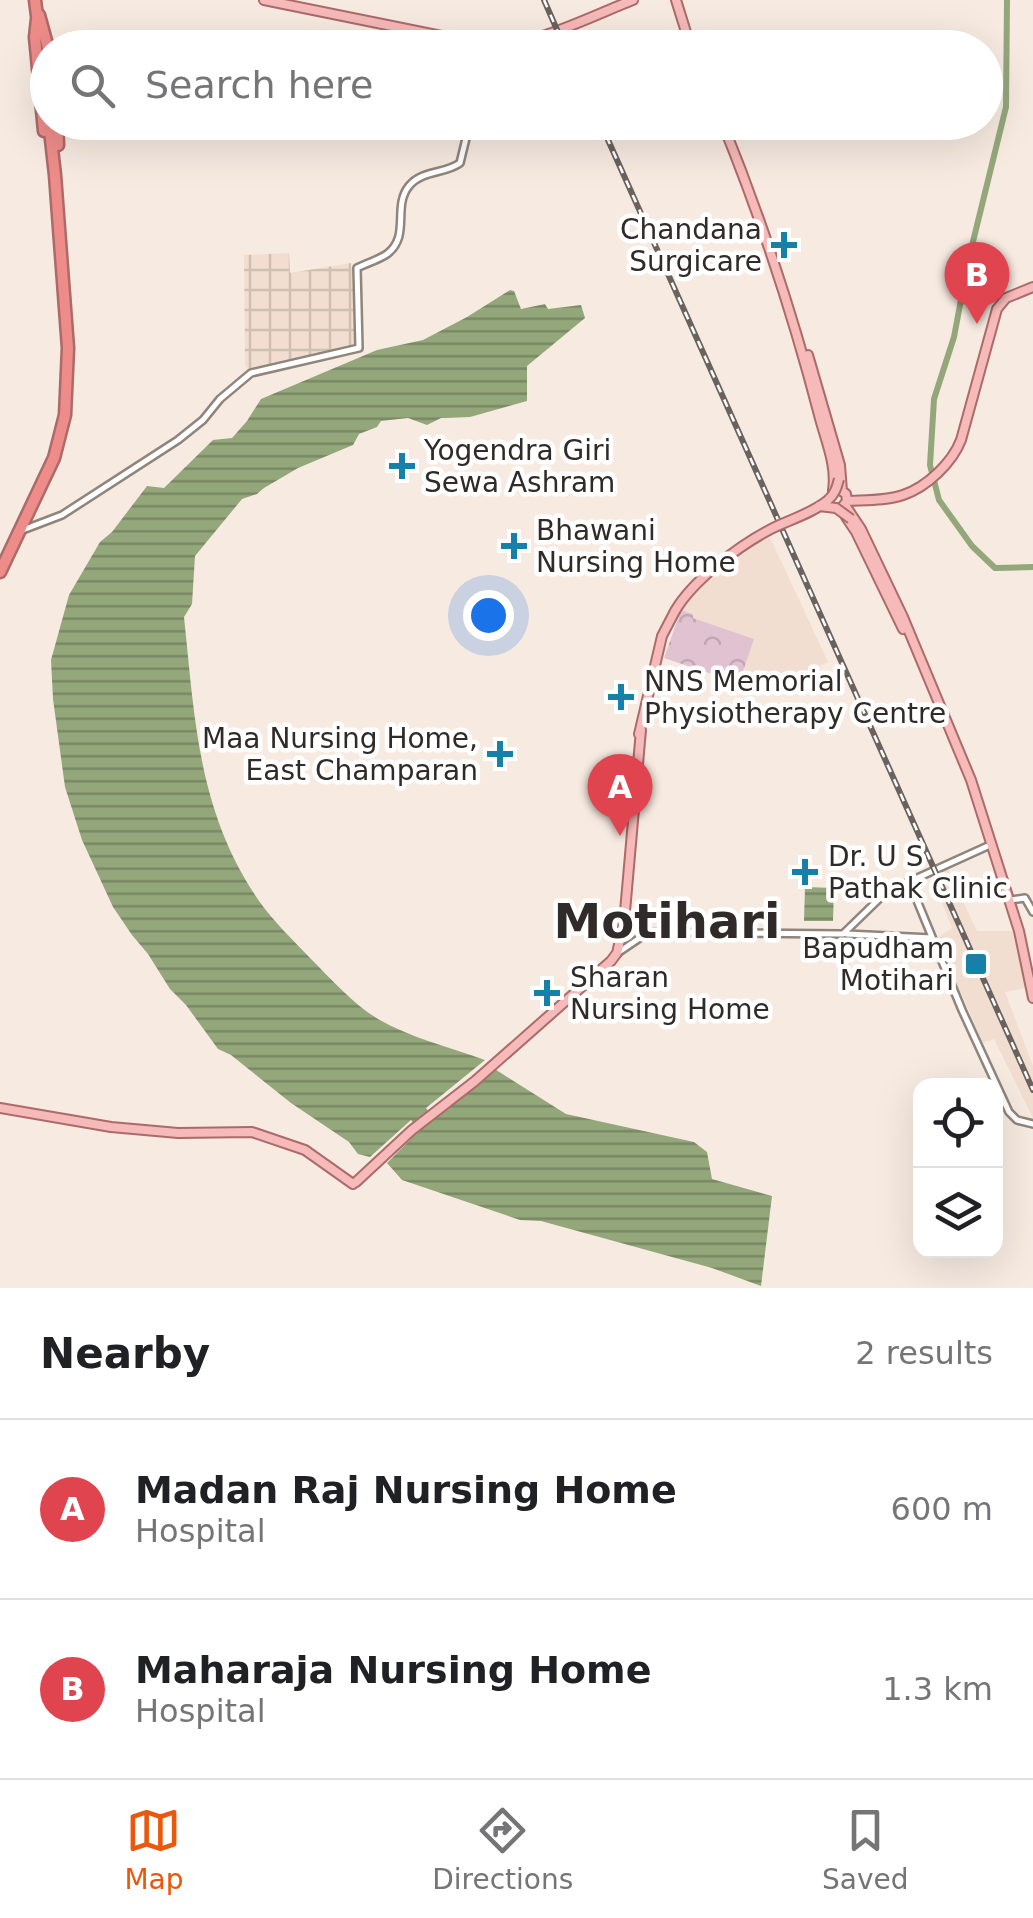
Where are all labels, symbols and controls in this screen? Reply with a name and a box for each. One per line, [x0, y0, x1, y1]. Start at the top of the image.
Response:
search box [30, 30, 1003, 140]
icon: search [65, 58, 120, 113]
text: Search here [145, 63, 373, 107]
place label: Chandana Surgicare [620, 213, 762, 278]
marker: Chandana Surgicare [771, 232, 797, 258]
pin: B [944, 242, 1010, 324]
place label: Yogendra Giri Sewa Ashram [423, 434, 615, 499]
marker: Yogendra Giri Sewa Ashram [389, 453, 415, 479]
place label: Bhawani Nursing Home [536, 514, 736, 579]
marker: Bhawani Nursing Home [501, 533, 527, 559]
your location [463, 590, 514, 641]
place label: NNS Memorial Physiotherapy Centre [644, 665, 946, 730]
marker: NNS Memorial Physiotherapy Centre [608, 684, 634, 710]
place label: Maa Nursing Home, East Champaran [202, 722, 478, 787]
marker: Maa Nursing Home, East Champaran [487, 741, 513, 767]
pin: A [588, 754, 652, 836]
place label: Dr. U S Pathak Clinic [828, 840, 1008, 905]
marker: Dr. U S Pathak Clinic [792, 859, 818, 885]
district label: Motihari [554, 893, 780, 949]
place label: Bapudham Motihari [802, 932, 954, 997]
marker: Bapudham Motihari [963, 951, 989, 977]
place label: Sharan Nursing Home [570, 961, 770, 1026]
marker: Sharan Nursing Home [534, 980, 560, 1006]
map controls [913, 1078, 1003, 1258]
button: locate [913, 1078, 1003, 1168]
button: layers [913, 1168, 1003, 1258]
text: Nearby [40, 1329, 210, 1378]
text: 2 results [855, 1334, 993, 1372]
text: Madan Raj Nursing Home [135, 1468, 677, 1512]
text: A [60, 1490, 85, 1528]
text: 600 m [891, 1490, 993, 1528]
text: Hospital [135, 1512, 266, 1550]
text: Maharaja Nursing Home [135, 1648, 651, 1692]
text: B [60, 1670, 85, 1708]
text: 1.3 km [882, 1670, 993, 1708]
text: Hospital [135, 1692, 266, 1730]
tab: Map [124, 1803, 183, 1896]
tab: Directions [432, 1803, 573, 1896]
tab: Saved [822, 1803, 909, 1896]

